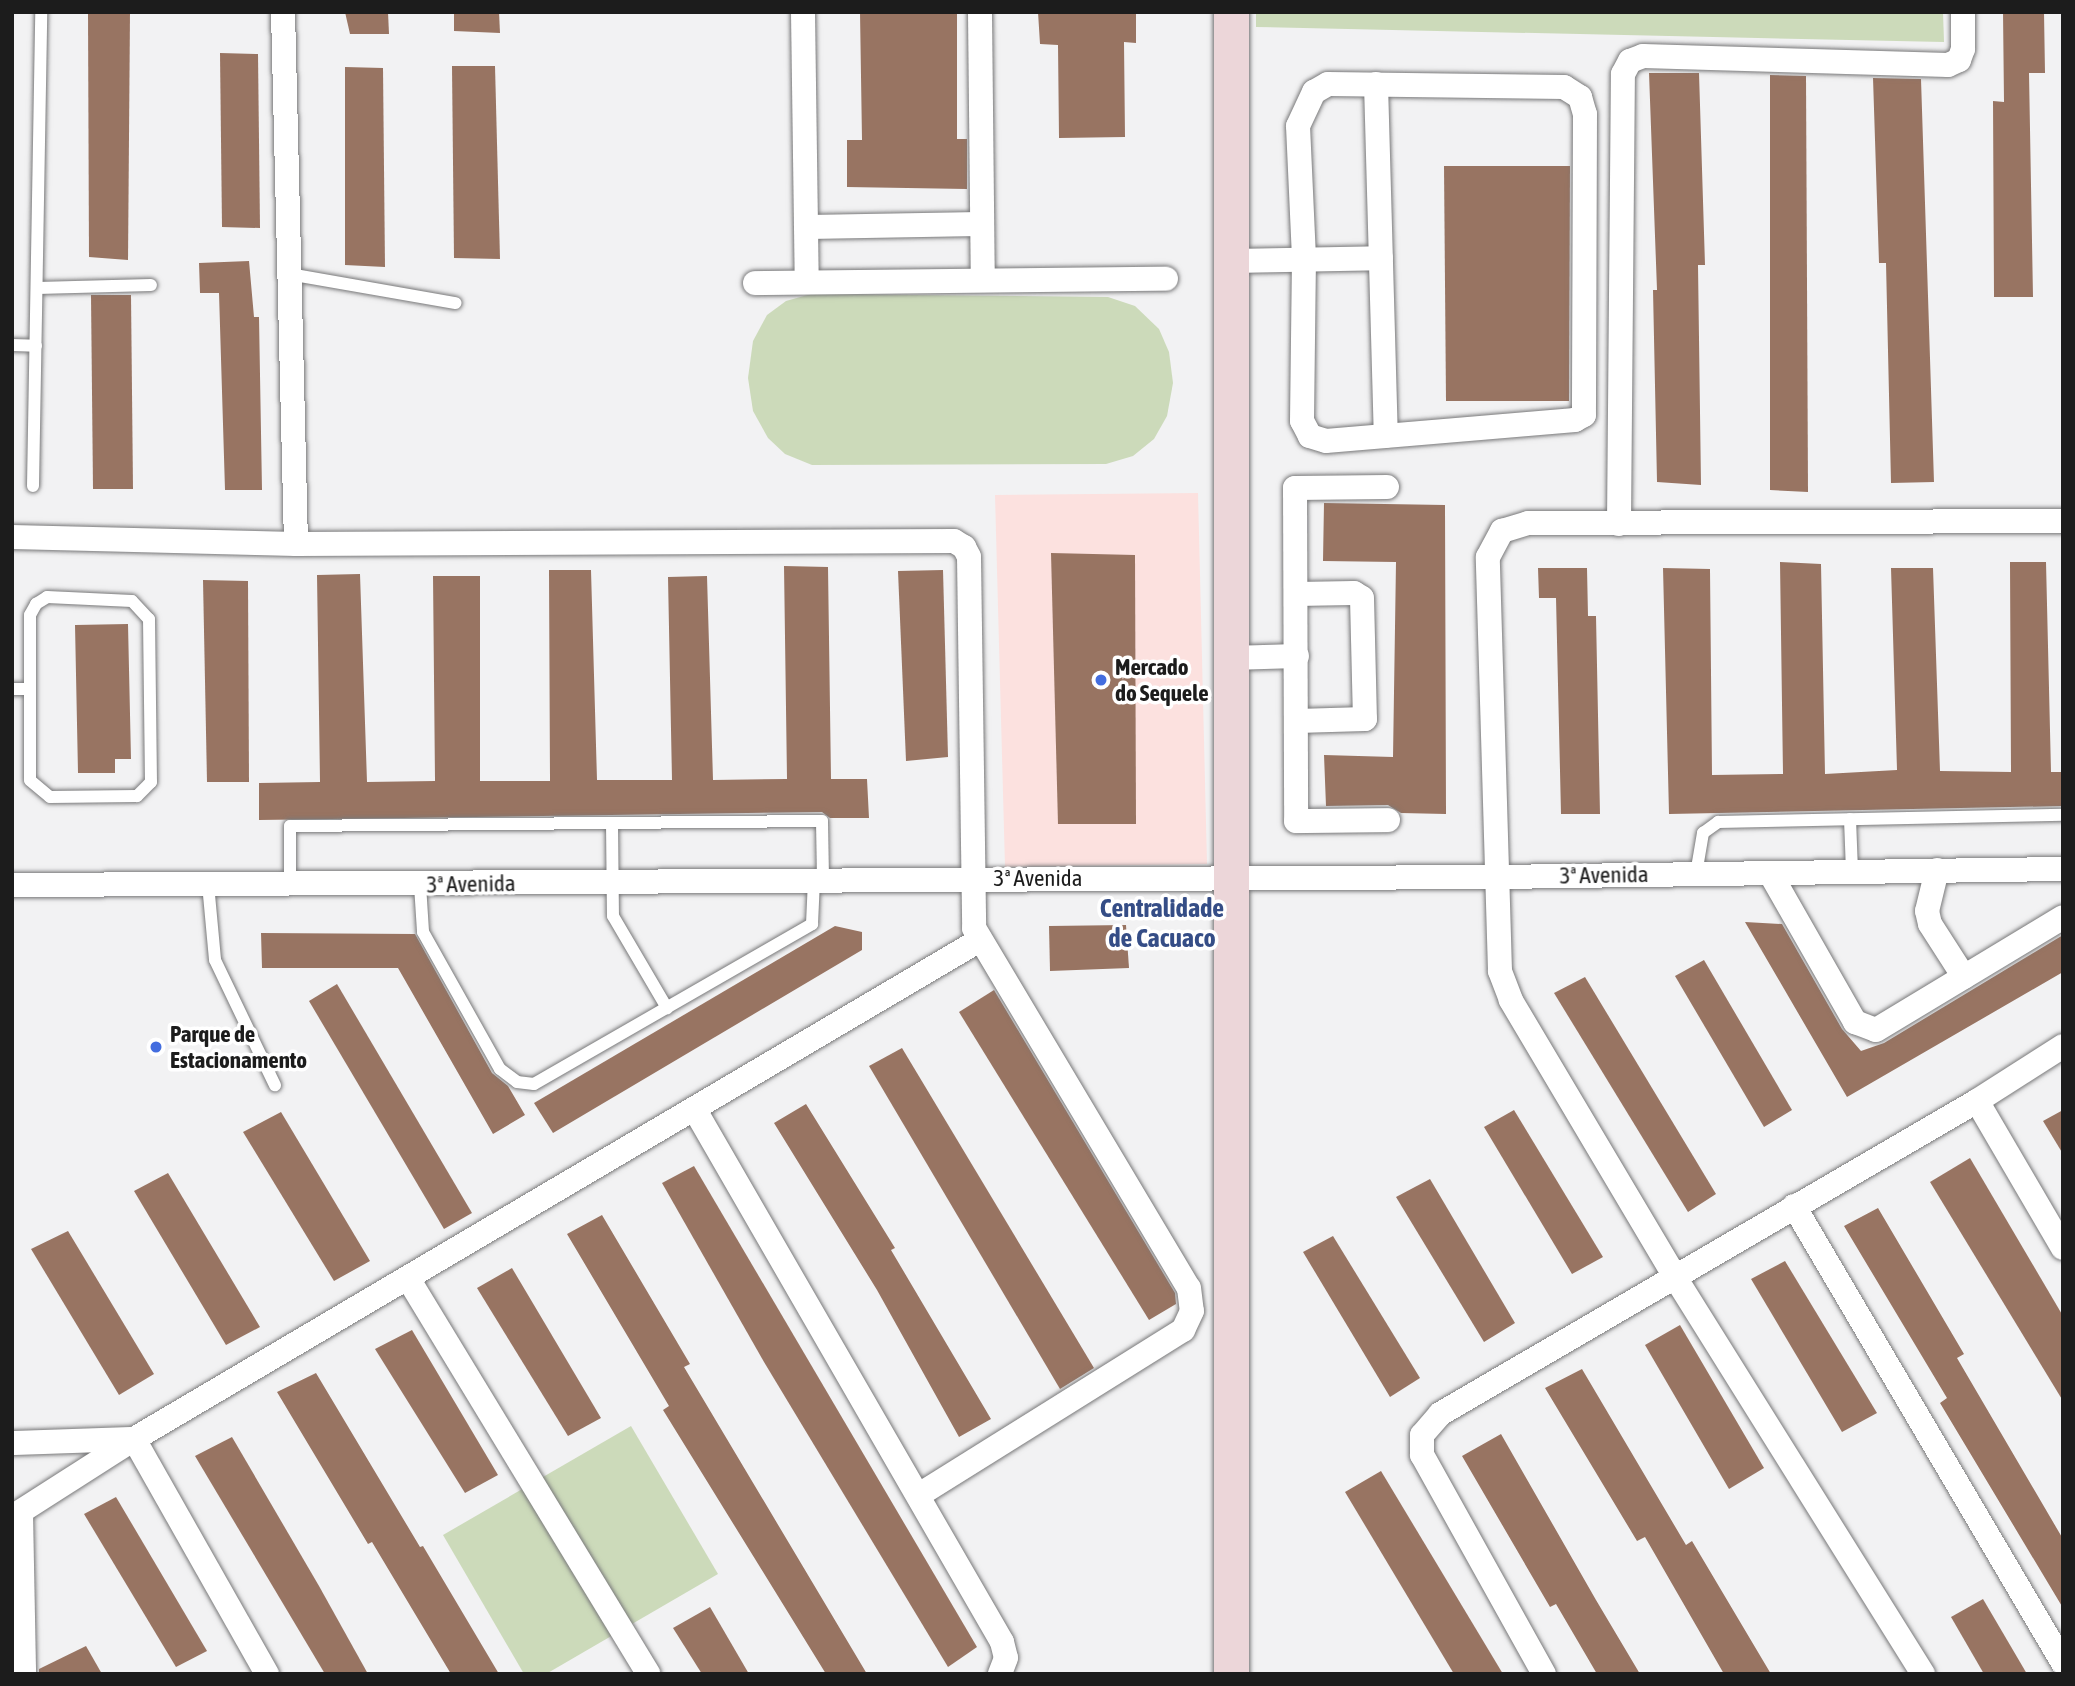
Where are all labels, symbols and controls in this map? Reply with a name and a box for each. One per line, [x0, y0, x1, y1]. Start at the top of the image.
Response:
place label: Mercado do Sequele [1115, 653, 1209, 707]
marker: Mercado do Sequele [1093, 672, 1109, 688]
street label: 3ª Avenida [1559, 860, 1649, 890]
street label: 3ª Avenida [994, 864, 1082, 892]
street label: 3ª Avenida [426, 869, 516, 899]
district label: Centralidade de Cacuaco [1100, 893, 1224, 954]
place label: Parque de Estacionamento [170, 1020, 307, 1074]
marker: Parque de Estacionamento [148, 1039, 164, 1055]

